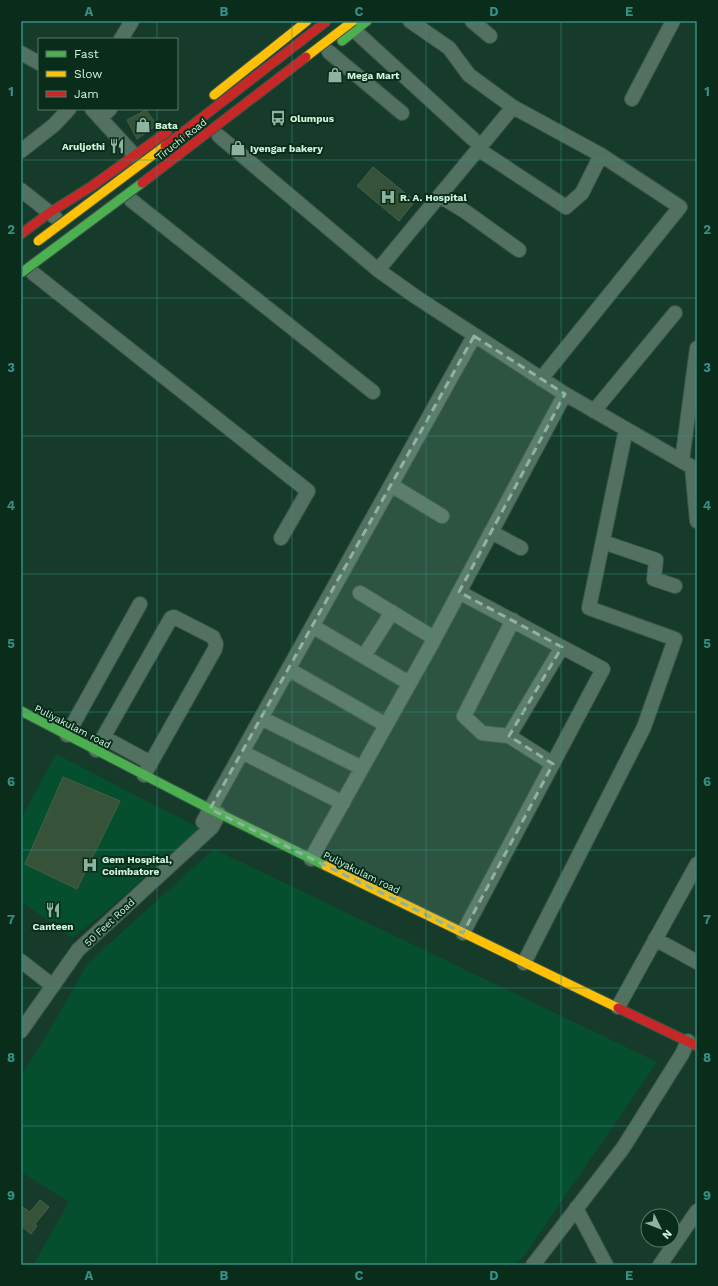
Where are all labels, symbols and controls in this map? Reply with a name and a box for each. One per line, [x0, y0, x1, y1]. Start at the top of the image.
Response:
text: A [85, 4, 94, 19]
text: B [220, 4, 229, 19]
text: C [355, 4, 364, 19]
text: D [489, 4, 499, 19]
text: E [625, 4, 633, 19]
legend [38, 38, 178, 110]
text: Fast [74, 47, 99, 61]
shop icon: Mega Mart [326, 66, 344, 84]
text: Slow [74, 67, 102, 81]
place label: Mega Mart [347, 70, 400, 81]
text: 1 [8, 84, 14, 99]
text: 1 [704, 84, 710, 99]
text: Jam [74, 87, 99, 101]
bus stop icon: Olumpus [269, 109, 287, 127]
place label: Olumpus [290, 113, 335, 124]
shop icon: Bata [134, 116, 152, 134]
street label: Tiruchi Road [154, 116, 209, 163]
place label: Bata [155, 120, 178, 131]
restaurant icon: Aruljothi [108, 137, 126, 155]
shop icon: Iyengar bakery [229, 139, 247, 157]
place label: Aruljothi [62, 141, 105, 152]
place label: Iyengar bakery [250, 143, 323, 154]
hospital icon: R. A. Hospital [379, 188, 397, 206]
place label: R. A. Hospital [400, 192, 467, 203]
text: 2 [7, 222, 15, 237]
text: 2 [703, 222, 711, 237]
text: 3 [7, 360, 15, 375]
text: 3 [703, 360, 711, 375]
text: 4 [7, 498, 16, 513]
text: 4 [703, 498, 712, 513]
text: 5 [7, 636, 15, 651]
text: 5 [703, 636, 711, 651]
street label: Puliyakulam road [33, 702, 113, 750]
text: 6 [7, 774, 15, 789]
text: 6 [703, 774, 711, 789]
street label: Puliyakulam road [322, 849, 402, 896]
place label: Gem Hospital, Coimbatore [102, 854, 172, 877]
hospital icon: Gem Hospital, Coimbatore [81, 856, 99, 874]
street label: 50 Feet Road [82, 896, 137, 948]
restaurant icon: Canteen [44, 901, 62, 919]
text: 7 [7, 912, 15, 927]
text: 7 [703, 912, 711, 927]
place label: Canteen [33, 921, 73, 932]
text: 8 [7, 1050, 15, 1065]
text: 8 [703, 1050, 711, 1065]
text: 9 [7, 1188, 15, 1203]
text: 9 [703, 1188, 711, 1203]
north arrow [640, 1208, 680, 1248]
text: N [659, 1227, 674, 1242]
text: A [85, 1268, 94, 1283]
text: B [220, 1268, 229, 1283]
text: C [355, 1268, 364, 1283]
text: D [489, 1268, 499, 1283]
text: E [625, 1268, 633, 1283]

